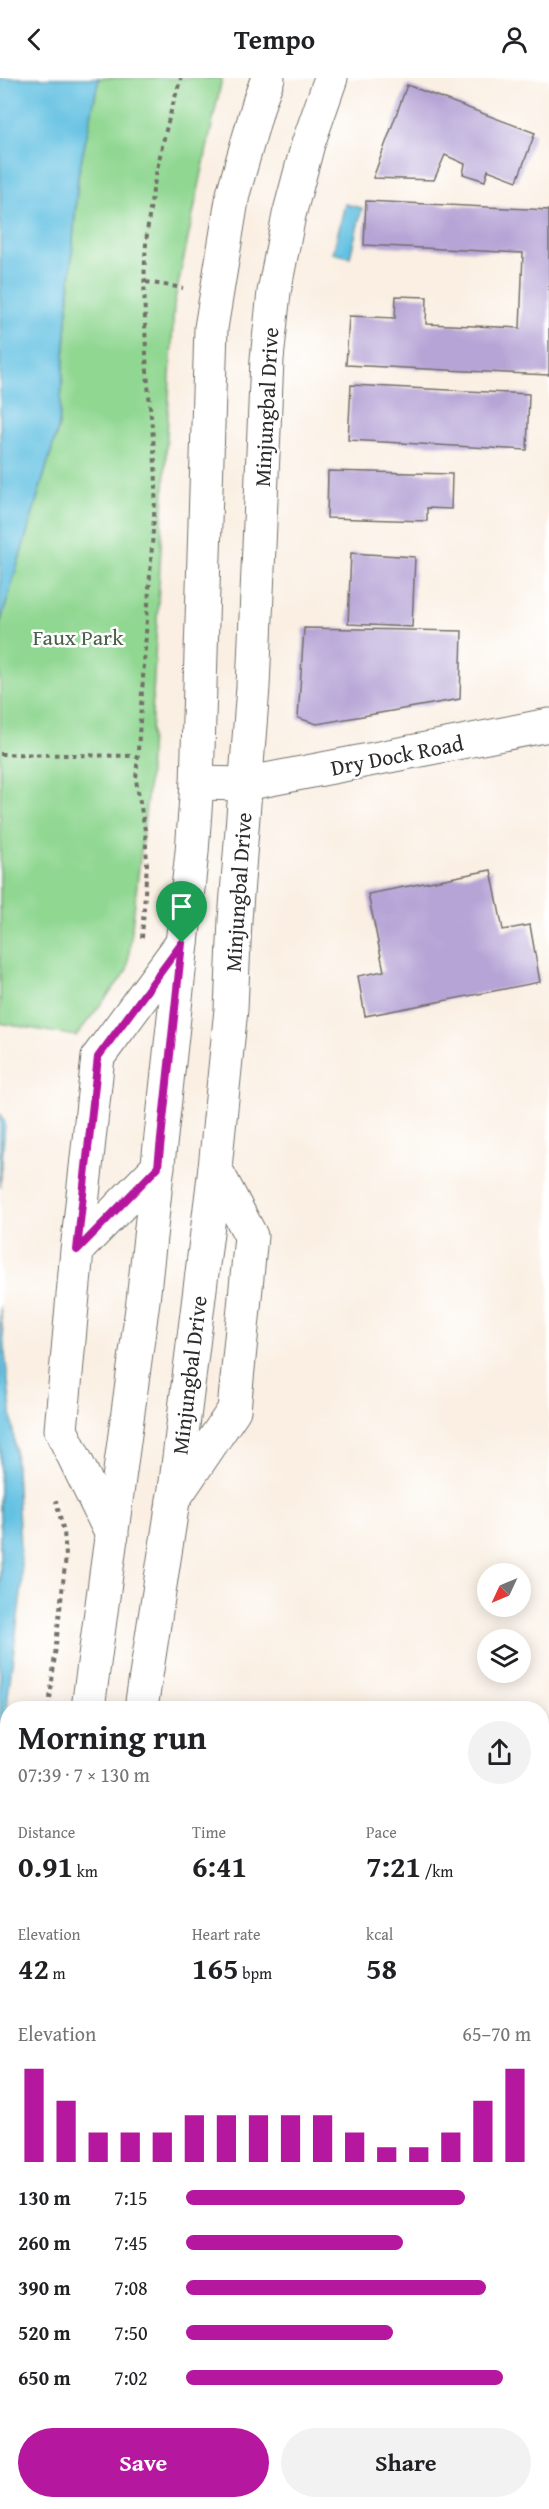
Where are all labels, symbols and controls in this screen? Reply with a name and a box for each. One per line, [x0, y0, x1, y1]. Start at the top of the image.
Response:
text: Tempo [234, 19, 315, 59]
icon: back [18, 23, 51, 56]
icon: person [498, 23, 531, 56]
street label: Minjungbal Drive [246, 326, 286, 488]
park label: Faux Park [33, 621, 124, 653]
street label: Dry Dock Road [328, 726, 466, 784]
street label: Minjungbal Drive [216, 811, 260, 973]
pin [156, 881, 207, 943]
icon: arrive [165, 890, 198, 923]
street label: Minjungbal Drive [163, 1294, 215, 1456]
north arrow [477, 1563, 531, 1617]
map controls [477, 1563, 531, 1683]
button: layers [477, 1629, 531, 1683]
text: Morning run [18, 1713, 207, 1761]
button: share [468, 1721, 531, 1784]
text: 07:39 · 7 × 130 m [18, 1760, 150, 1789]
text: Distance [18, 1820, 75, 1844]
text: Time [192, 1820, 226, 1844]
text: Pace [366, 1820, 397, 1844]
text: 0.91 [18, 1844, 73, 1888]
text: 6:41 [192, 1844, 247, 1888]
text: 7:21 [366, 1844, 421, 1888]
text: km [73, 1859, 98, 1883]
text: /km [421, 1859, 453, 1883]
text: Elevation [18, 1922, 81, 1946]
text: Heart rate [192, 1922, 261, 1946]
text: kcal [366, 1922, 393, 1946]
text: 42 [18, 1946, 49, 1990]
text: 165 [192, 1946, 239, 1990]
text: 58 [366, 1946, 397, 1990]
text: m [49, 1961, 66, 1985]
text: bpm [239, 1961, 272, 1985]
text: Elevation [18, 2019, 96, 2048]
text: 65–70 m [462, 2019, 531, 2048]
text: 130 m [18, 2183, 71, 2212]
text: 7:15 [114, 2183, 148, 2212]
text: 260 m [18, 2228, 71, 2257]
text: 7:45 [114, 2228, 148, 2257]
text: 390 m [18, 2273, 71, 2302]
text: 7:08 [114, 2273, 148, 2302]
text: 520 m [18, 2318, 71, 2347]
text: 7:50 [114, 2318, 148, 2347]
text: 650 m [18, 2363, 71, 2392]
text: 7:02 [114, 2363, 148, 2392]
button: Save [18, 2428, 269, 2497]
button: Share [281, 2428, 531, 2497]

